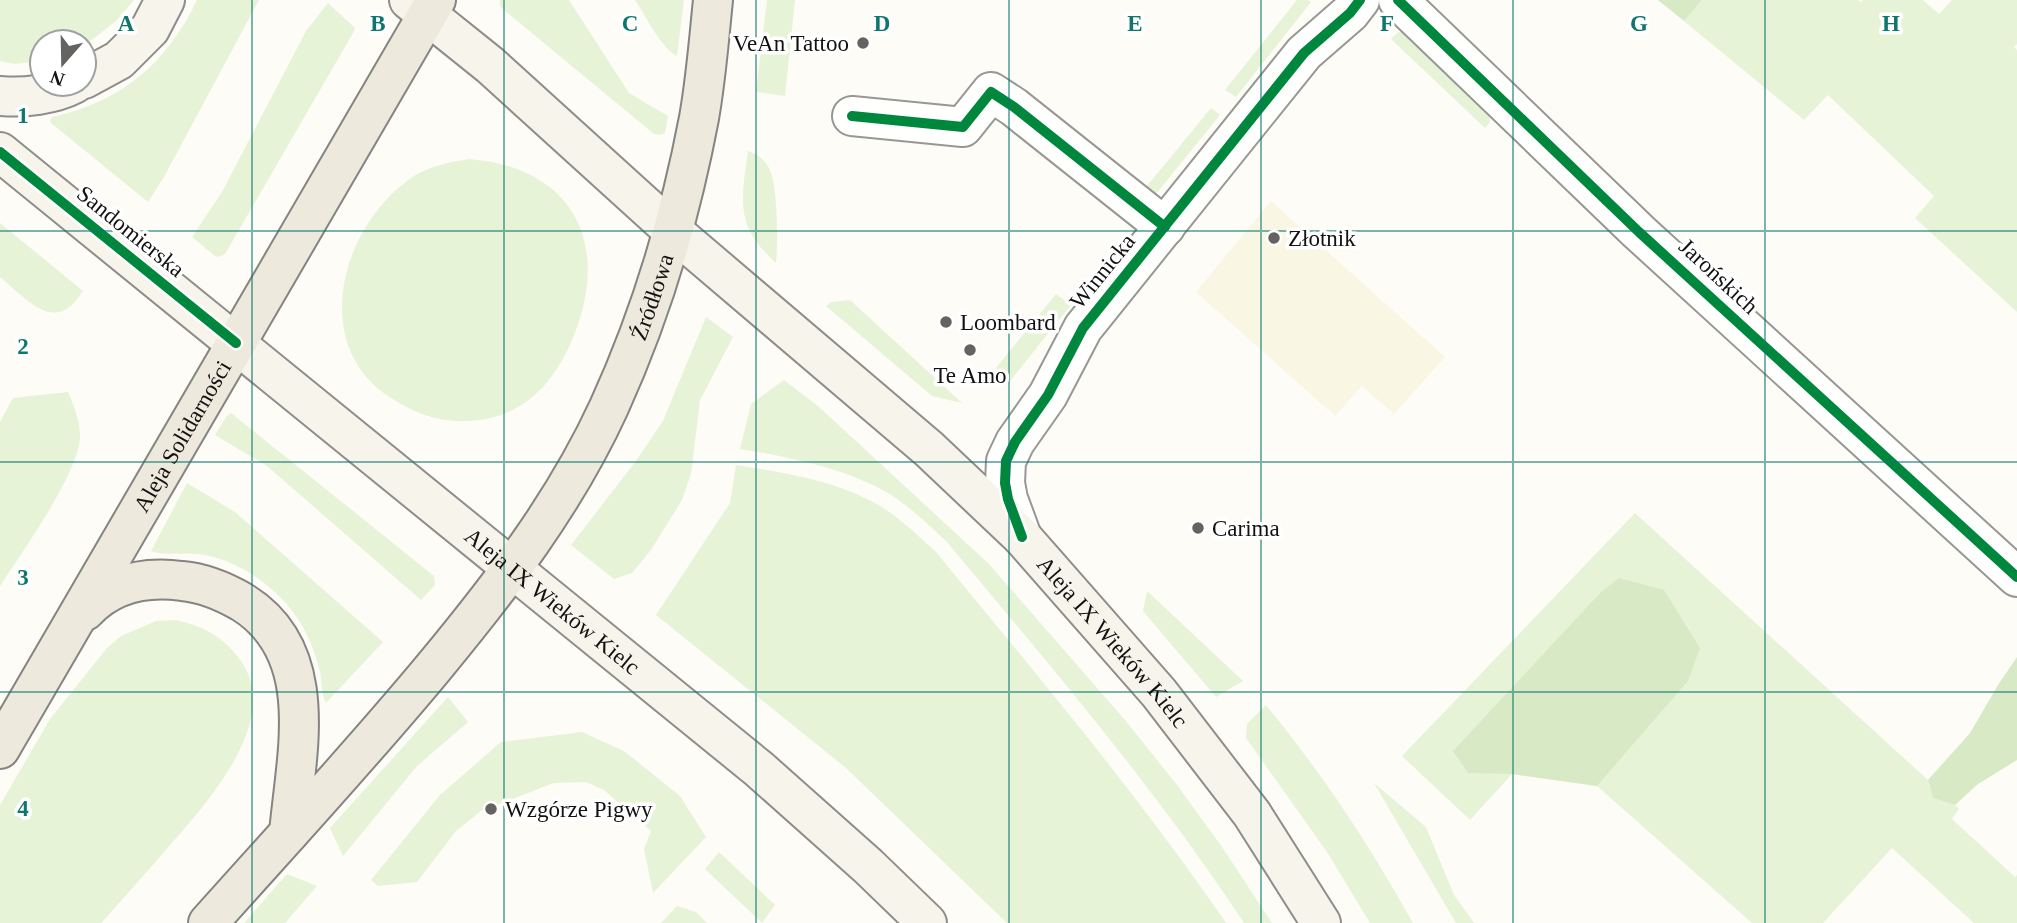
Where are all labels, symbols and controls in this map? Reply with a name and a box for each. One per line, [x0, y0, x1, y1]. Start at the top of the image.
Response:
text: A [118, 11, 135, 36]
text: B [370, 11, 386, 36]
text: C [622, 11, 638, 36]
text: D [874, 11, 890, 36]
text: E [1127, 11, 1143, 36]
text: F [1380, 11, 1394, 36]
text: G [1630, 11, 1648, 36]
text: H [1882, 11, 1900, 36]
north arrow [28, 28, 98, 98]
place label: VeAn Tattoo [733, 31, 849, 56]
marker: VeAn Tattoo [855, 35, 871, 51]
text: N [47, 66, 67, 91]
text: 1 [17, 103, 29, 128]
street label: Sandomierska [72, 181, 189, 282]
place label: Złotnik [1288, 226, 1356, 251]
street label: Winnicka [1065, 229, 1140, 314]
marker: Złotnik [1266, 230, 1282, 246]
street label: Jarońskich [1674, 234, 1764, 319]
street label: Źródłowa [626, 251, 678, 344]
place label: Loombard [960, 310, 1056, 335]
marker: Loombard [938, 314, 954, 330]
text: 2 [17, 334, 29, 359]
marker: Te Amo [962, 342, 978, 358]
street label: Aleja Solidarności [129, 356, 236, 516]
place label: Te Amo [933, 363, 1007, 388]
place label: Carima [1212, 516, 1280, 541]
marker: Carima [1190, 520, 1206, 536]
street label: Aleja IX Wieków Kielc [460, 523, 645, 680]
street label: Aleja IX Wieków Kielc [1032, 552, 1193, 733]
text: 3 [17, 565, 29, 590]
text: 4 [17, 796, 29, 821]
place label: Wzgórze Pigwy [505, 797, 653, 822]
marker: Wzgórze Pigwy [483, 801, 499, 817]

